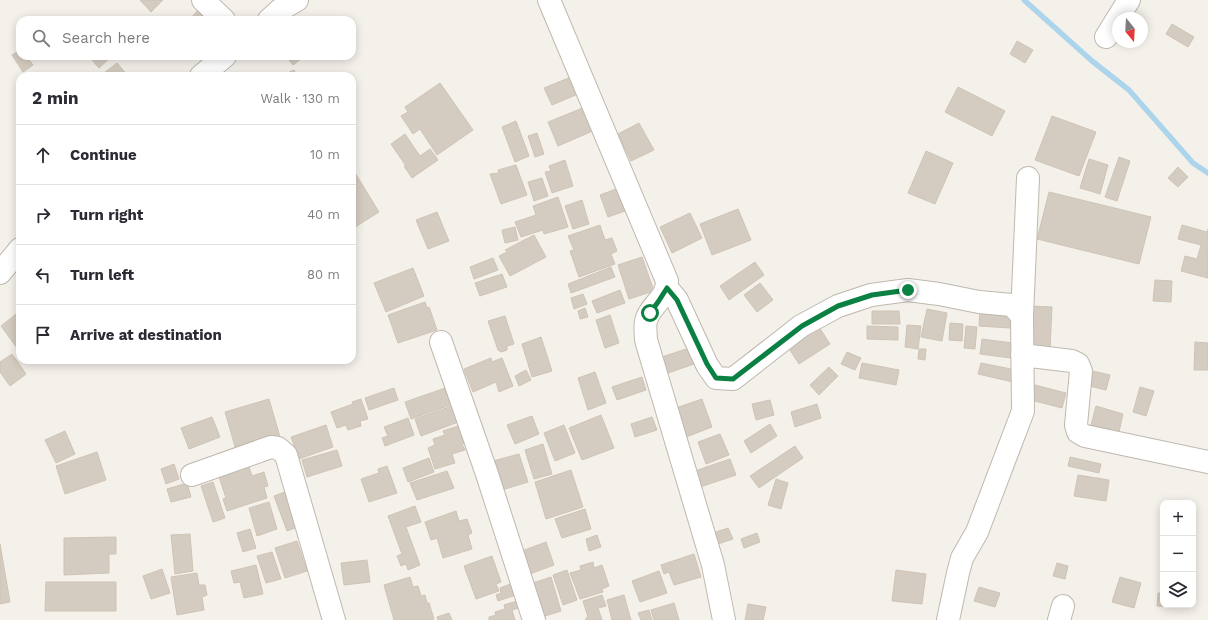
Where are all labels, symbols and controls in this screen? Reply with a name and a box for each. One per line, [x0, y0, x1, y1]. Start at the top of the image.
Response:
north arrow [1112, 12, 1148, 48]
search box [16, 16, 356, 60]
icon: search [30, 27, 52, 49]
text: Search here [62, 29, 150, 47]
text: 2 min [32, 88, 78, 108]
text: Walk · 130 m [261, 91, 340, 106]
icon: ahead [32, 144, 54, 166]
text: Continue [70, 146, 137, 164]
text: 10 m [310, 147, 340, 162]
icon: right [32, 204, 54, 226]
text: Turn right [70, 206, 143, 224]
text: 40 m [307, 207, 340, 222]
icon: left [32, 264, 54, 286]
text: Turn left [70, 266, 134, 284]
text: 80 m [307, 267, 340, 282]
route end [899, 281, 917, 299]
route start [641, 304, 659, 322]
icon: arrive [32, 324, 54, 346]
text: Arrive at destination [70, 326, 222, 344]
map controls [1160, 500, 1196, 608]
button: + [1160, 500, 1196, 536]
button: − [1160, 536, 1196, 572]
button: layers [1160, 572, 1196, 608]

